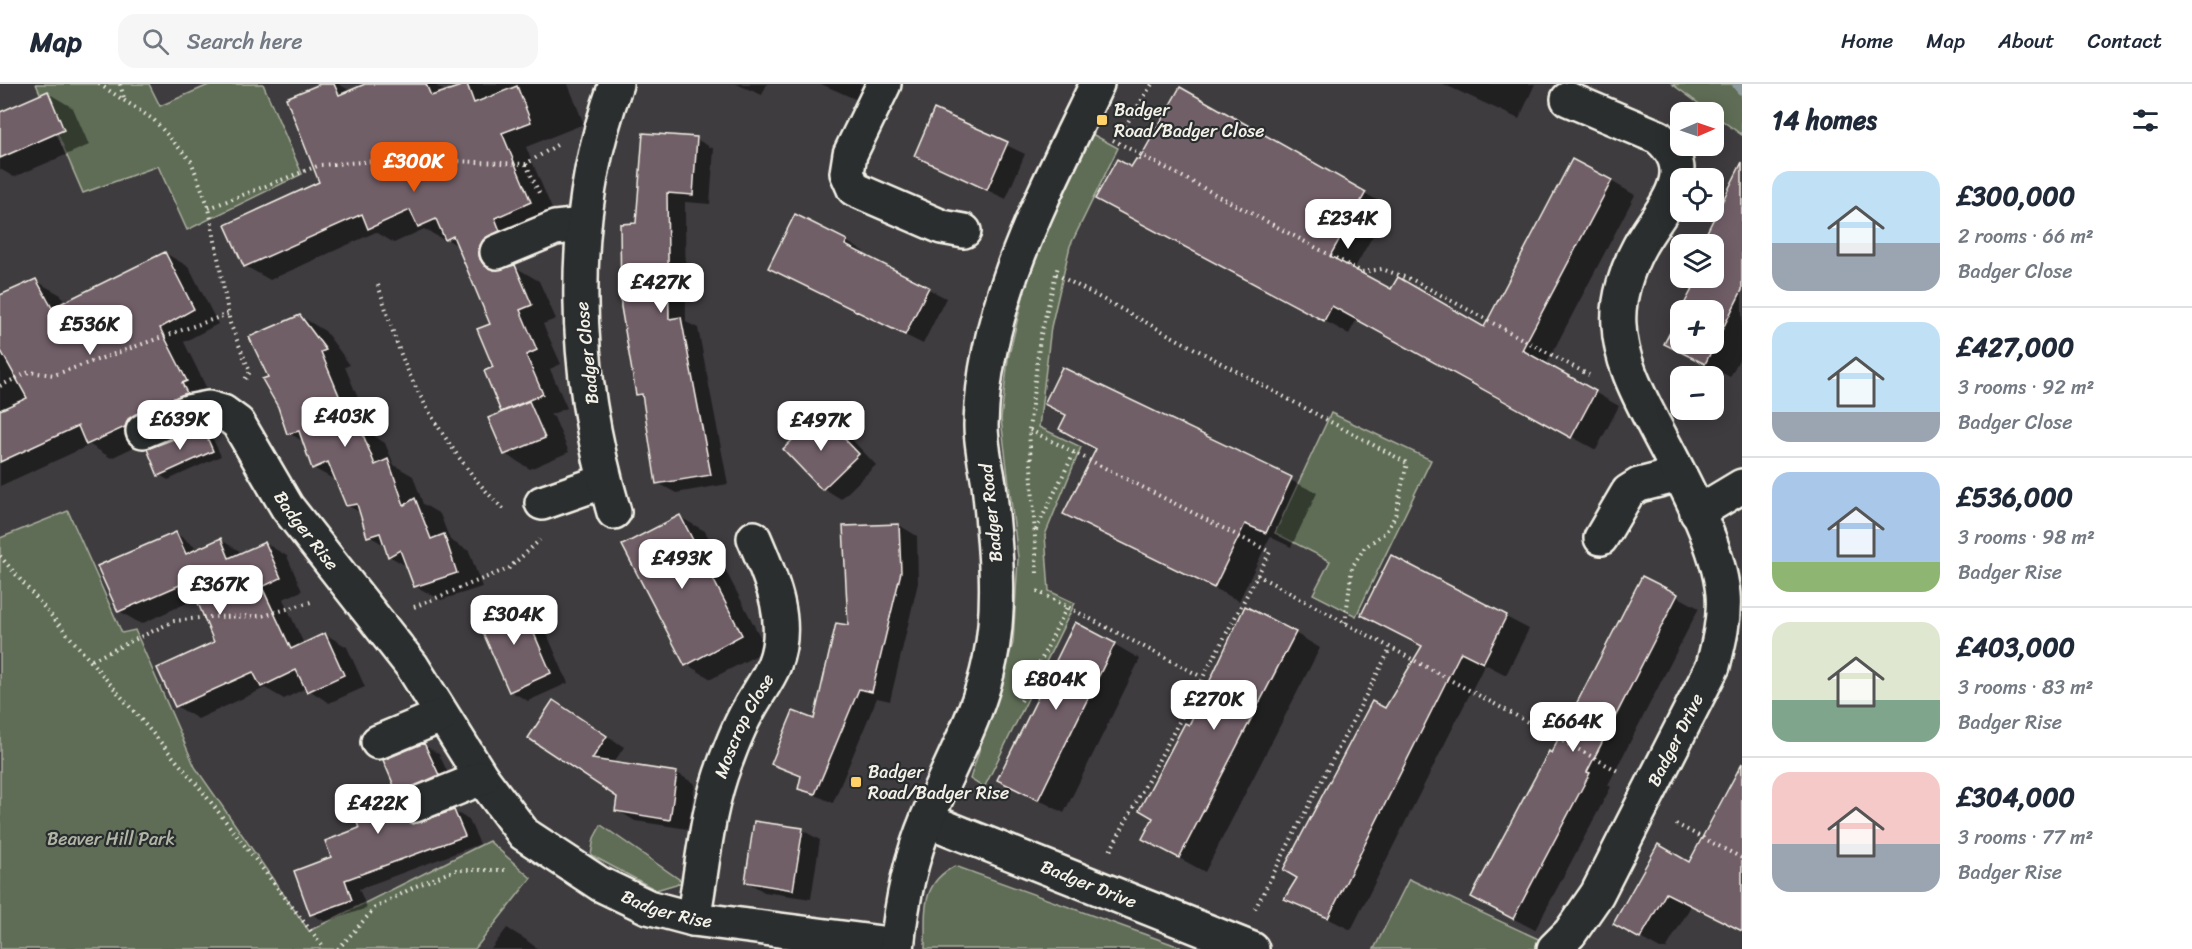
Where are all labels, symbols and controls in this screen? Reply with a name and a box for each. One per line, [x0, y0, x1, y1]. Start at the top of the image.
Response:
search box [118, 14, 538, 68]
text: Map [30, 17, 82, 66]
text: Search here [187, 22, 303, 61]
text: Home [1841, 22, 1893, 60]
text: Map [1926, 22, 1965, 60]
text: About [1998, 22, 2055, 60]
text: Contact [2088, 22, 2162, 60]
icon: search [139, 25, 172, 58]
place label: Badger Road/Badger Close [1114, 94, 1265, 147]
text: 14 homes [1772, 97, 1877, 143]
north arrow [1670, 102, 1724, 156]
map controls [1670, 102, 1724, 420]
icon: filters [2129, 104, 2162, 137]
marker: Badger Road/Badger Close [1095, 113, 1109, 127]
pin: £300K [372, 142, 456, 193]
text: £300K [384, 144, 444, 179]
button: locate [1670, 168, 1724, 222]
text: £300,000 [1958, 173, 2075, 219]
icon: home [1820, 195, 1892, 267]
pin: £234K [1306, 199, 1390, 250]
text: £234K [1319, 201, 1377, 236]
text: 2 rooms · 66 m² [1958, 219, 2094, 254]
button: layers [1670, 234, 1724, 288]
text: Badger Close [1958, 254, 2073, 289]
pin: £427K [619, 263, 703, 314]
text: £427K [632, 265, 690, 300]
street label: Badger Close [566, 300, 608, 406]
button: + [1670, 300, 1724, 354]
pin: £536K [48, 305, 132, 356]
text: £536K [61, 307, 119, 342]
text: £427,000 [1958, 324, 2074, 370]
icon: home [1820, 346, 1892, 418]
button: − [1670, 366, 1724, 420]
text: 3 rooms · 92 m² [1958, 370, 2094, 405]
pin: £403K [303, 397, 387, 448]
text: £403K [316, 399, 374, 434]
pin: £639K [138, 400, 222, 451]
pin: £497K [779, 401, 863, 452]
text: £639K [151, 402, 209, 437]
text: £497K [792, 403, 850, 438]
text: Badger Close [1958, 405, 2073, 440]
street label: Badger Road [970, 461, 1012, 564]
text: £536,000 [1958, 474, 2073, 520]
street label: Badger Rise [265, 485, 347, 578]
icon: home [1820, 496, 1892, 568]
text: 3 rooms · 98 m² [1958, 520, 2095, 555]
pin: £493K [640, 539, 724, 590]
text: £493K [653, 541, 711, 576]
text: Badger Rise [1958, 555, 2062, 590]
pin: £367K [178, 565, 262, 616]
text: £367K [192, 567, 248, 602]
pin: £304K [472, 595, 556, 646]
text: £304K [485, 597, 543, 632]
text: £403,000 [1958, 624, 2075, 670]
icon: home [1820, 646, 1892, 718]
pin: £804K [1014, 660, 1098, 711]
text: £804K [1026, 662, 1086, 697]
street label: Moscrop Close [705, 667, 783, 783]
text: 3 rooms · 83 m² [1958, 670, 2093, 705]
pin: £270K [1172, 680, 1256, 731]
text: £270K [1185, 682, 1243, 717]
street label: Badger Drive [1638, 688, 1713, 792]
pin: £664K [1531, 702, 1615, 753]
text: £664K [1544, 704, 1602, 739]
text: Badger Rise [1958, 705, 2062, 740]
place label: Badger Road/Badger Rise [868, 756, 1009, 809]
text: £304,000 [1958, 774, 2075, 820]
marker: Badger Road/Badger Rise [849, 775, 863, 789]
pin: £422K [336, 784, 420, 835]
text: £422K [349, 786, 407, 821]
icon: home [1820, 796, 1892, 868]
text: 3 rooms · 77 m² [1958, 820, 2093, 855]
park label: Beaver Hill Park [47, 823, 175, 855]
street label: Badger Drive [1036, 851, 1142, 918]
text: Badger Rise [1958, 855, 2062, 890]
street label: Badger Rise [616, 880, 714, 937]

